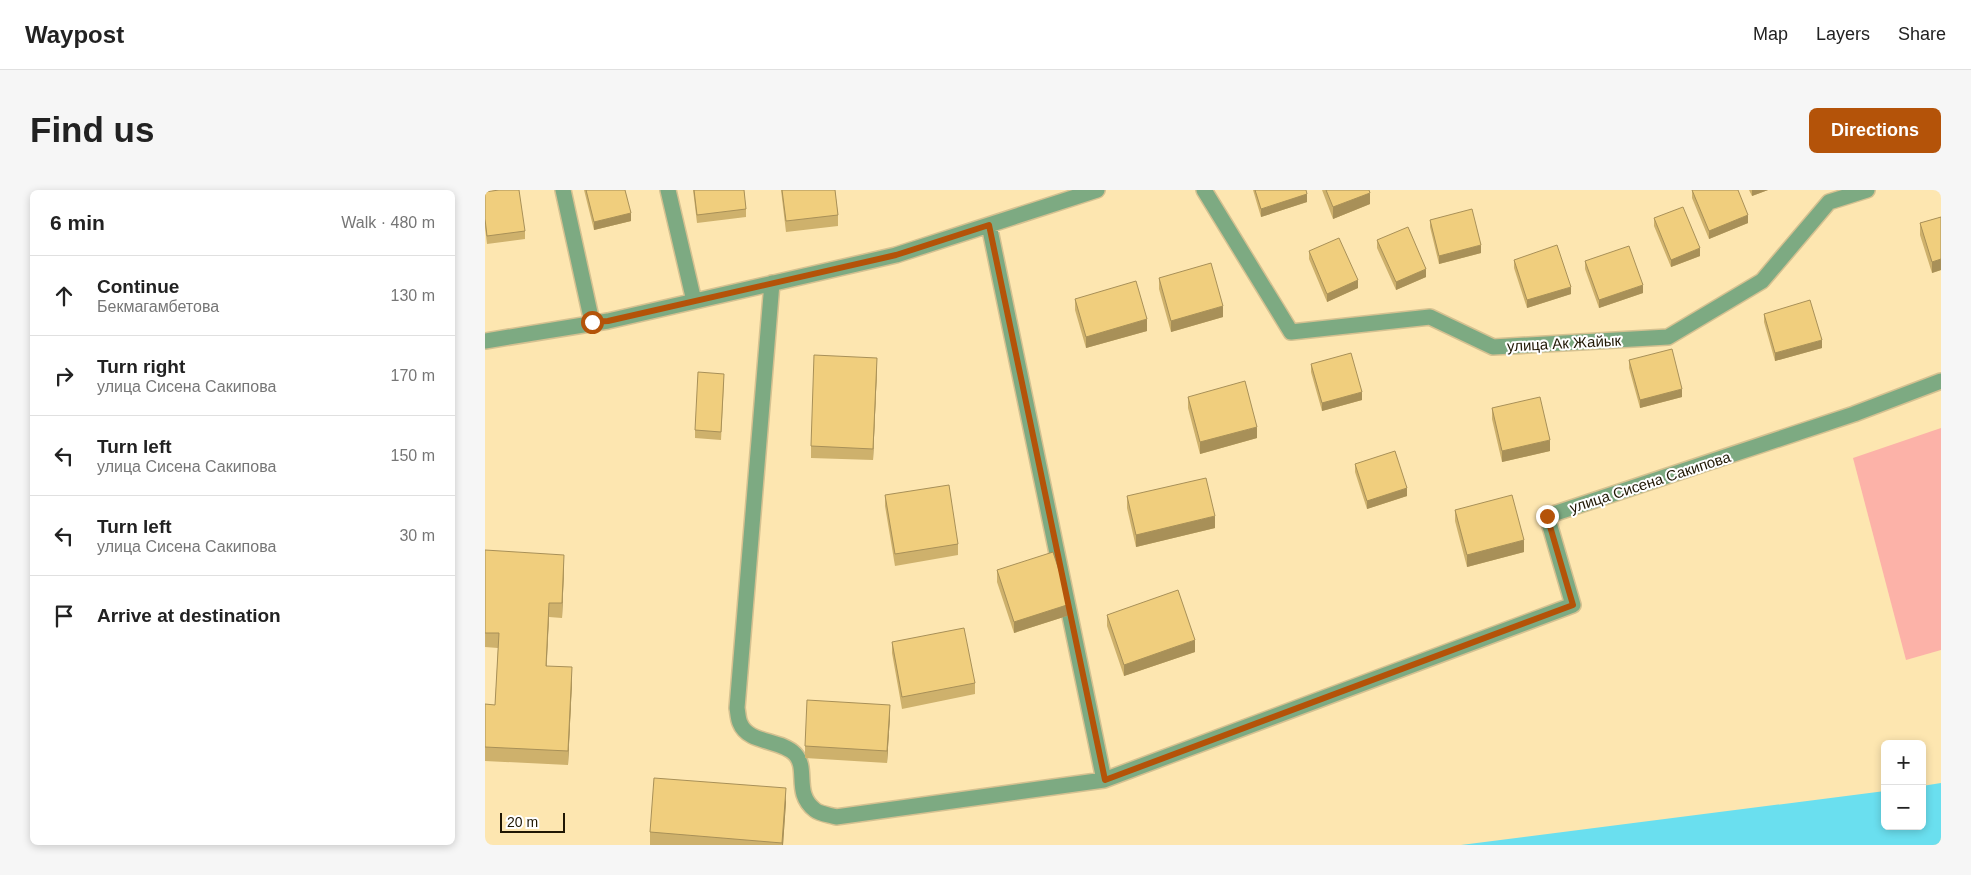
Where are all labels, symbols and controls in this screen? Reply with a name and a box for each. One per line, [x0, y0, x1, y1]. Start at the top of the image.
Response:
text: Waypost [25, 21, 124, 48]
text: Map [1753, 24, 1788, 44]
text: Layers [1816, 24, 1870, 44]
text: Share [1898, 24, 1946, 44]
button: Directions [1809, 108, 1941, 153]
text: Find us [30, 110, 154, 149]
text: 6 min [50, 211, 105, 234]
text: Walk · 480 m [341, 214, 435, 231]
text: Continue [97, 276, 179, 297]
icon: ahead [50, 282, 78, 310]
text: 130 m [391, 287, 435, 304]
text: Бекмагамбетова [97, 298, 219, 315]
route start [581, 311, 604, 334]
street label: улица Ак Жайык [1507, 332, 1622, 354]
text: Turn right [97, 356, 185, 377]
icon: right [50, 362, 78, 390]
text: 170 m [391, 367, 435, 384]
text: улица Сисена Сакипова [97, 378, 276, 395]
text: Turn left [97, 436, 172, 457]
icon: left [50, 442, 78, 470]
text: 150 m [391, 447, 435, 464]
street label: улица Сисена Сакипова [1567, 448, 1733, 516]
text: улица Сисена Сакипова [97, 458, 276, 475]
route end [1536, 505, 1559, 528]
text: Turn left [97, 516, 172, 537]
icon: left [50, 522, 78, 550]
text: 30 m [399, 527, 435, 544]
text: улица Сисена Сакипова [97, 538, 276, 555]
icon: arrive [50, 602, 78, 630]
text: Arrive at destination [97, 605, 281, 626]
map controls [1881, 740, 1926, 830]
button: + [1881, 740, 1926, 785]
button: − [1881, 785, 1926, 830]
scale bar [500, 810, 565, 833]
text: 20 m [507, 814, 538, 830]

